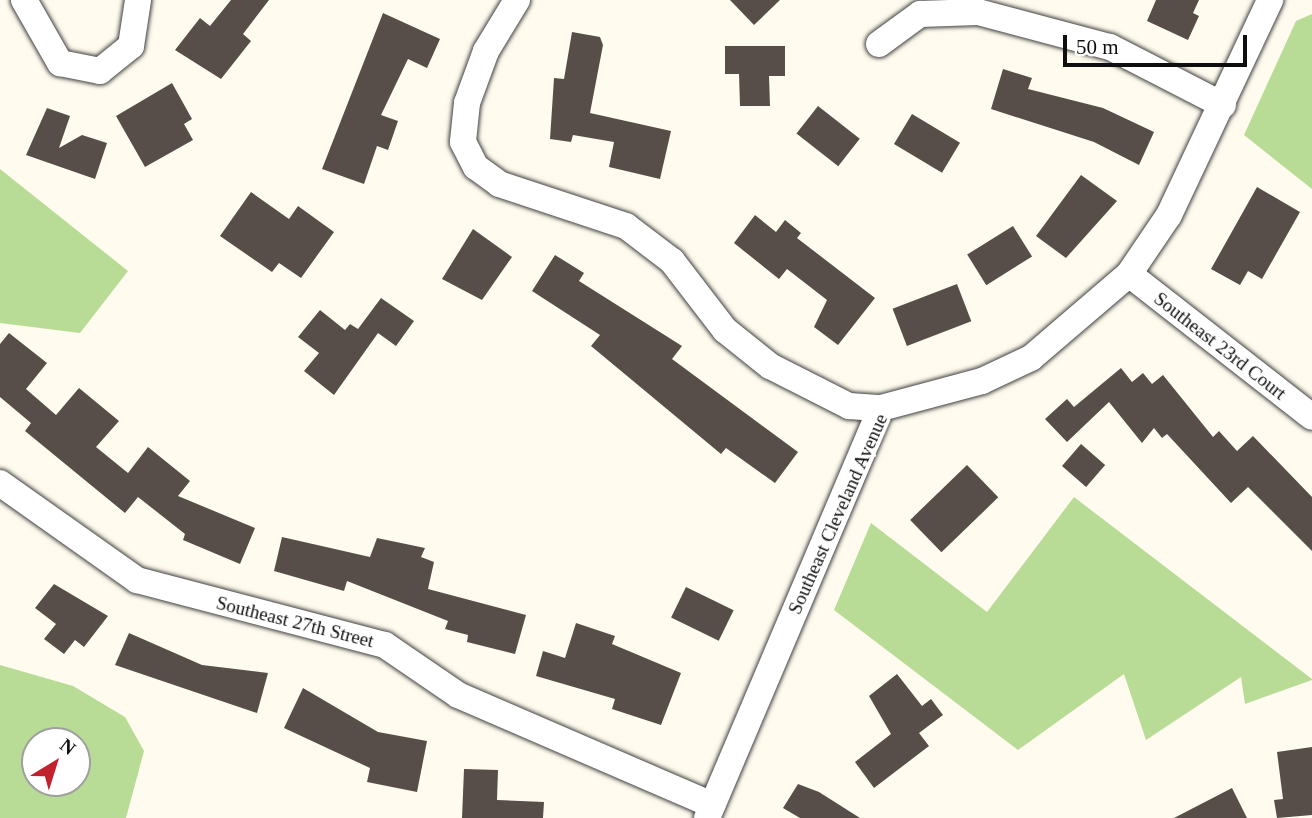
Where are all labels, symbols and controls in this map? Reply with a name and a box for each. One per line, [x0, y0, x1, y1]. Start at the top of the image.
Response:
scale bar [1067, 21, 1251, 65]
text: 50 m [1076, 35, 1119, 59]
street label: Southeast 23rd Court [1149, 287, 1291, 405]
street label: Southeast Cleveland Avenue [783, 410, 893, 618]
street label: Southeast 27th Street [214, 591, 376, 653]
north arrow [21, 727, 91, 797]
text: N [56, 734, 80, 759]

